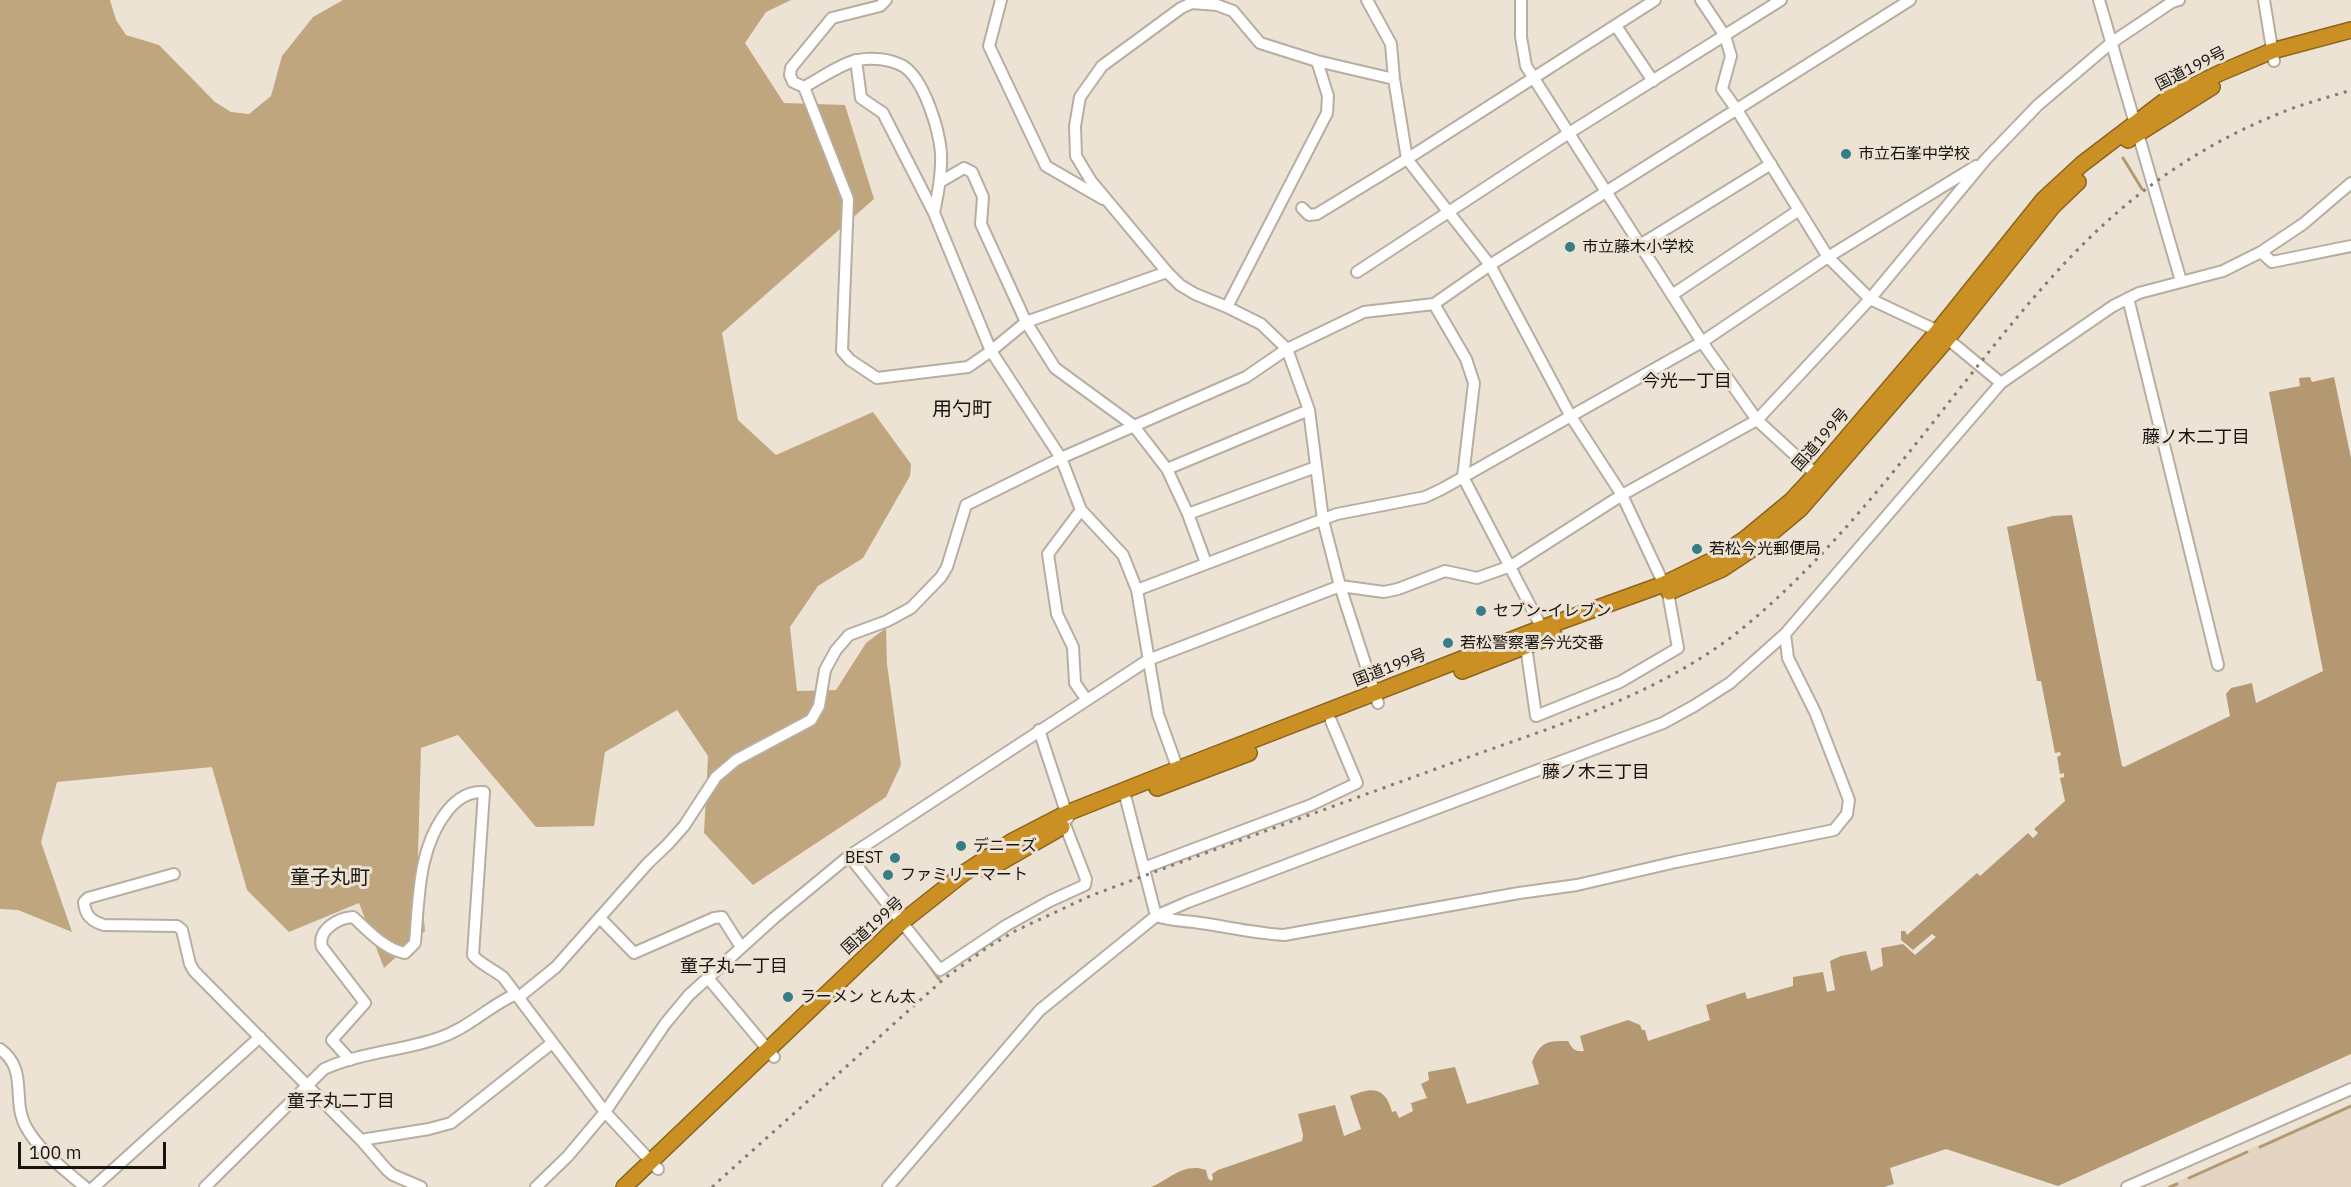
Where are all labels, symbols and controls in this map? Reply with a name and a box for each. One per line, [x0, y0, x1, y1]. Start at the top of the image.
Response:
street label: 国道199号 [2152, 43, 2230, 95]
place label: 市立石峯中学校 [1858, 144, 1970, 164]
marker: 市立石峯中学校 [1839, 147, 1853, 161]
place label: 市立藤木小学校 [1582, 237, 1694, 257]
marker: 市立藤木小学校 [1563, 240, 1577, 254]
district label: 今光一丁目 [1642, 371, 1732, 393]
district label: 用勺町 [932, 398, 992, 422]
street label: 国道199号 [1789, 405, 1853, 475]
district label: 藤ノ木二丁目 [2142, 427, 2250, 449]
place label: 若松今光郵便局 [1709, 539, 1821, 559]
marker: 若松今光郵便局 [1690, 542, 1704, 556]
place label: セブン-イレブン [1493, 601, 1611, 621]
marker: セブン-イレブン [1474, 604, 1488, 618]
place label: 若松警察署今光交番 [1460, 633, 1604, 653]
marker: 若松警察署今光交番 [1441, 636, 1455, 650]
street label: 国道199号 [1351, 645, 1429, 691]
district label: 藤ノ木三丁目 [1542, 762, 1650, 784]
place label: デニーズ [973, 836, 1037, 856]
marker: デニーズ [954, 839, 968, 853]
place label: BEST [845, 848, 883, 868]
marker: BEST [888, 851, 902, 865]
place label: ファミリーマート [900, 865, 1028, 885]
district label: 童子丸町 [290, 866, 370, 890]
marker: ファミリーマート [881, 868, 895, 882]
street label: 国道199号 [838, 893, 908, 959]
district label: 童子丸一丁目 [680, 956, 788, 978]
place label: ラーメン とん太 [800, 987, 916, 1007]
marker: ラーメン とん太 [781, 990, 795, 1004]
district label: 童子丸二丁目 [287, 1091, 395, 1113]
scale bar [21, 1130, 170, 1168]
text: 100 m [29, 1141, 81, 1164]

